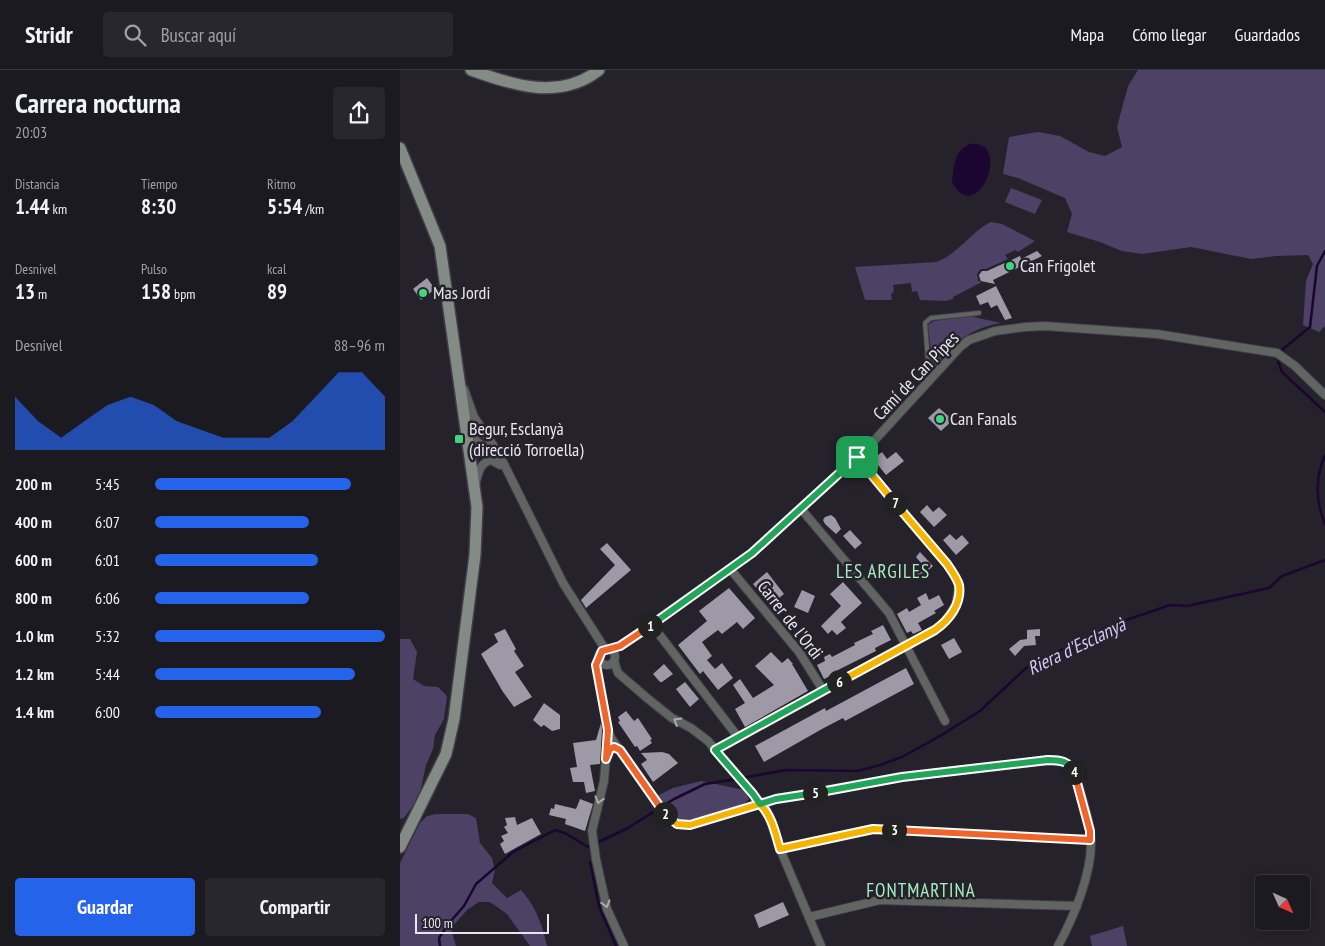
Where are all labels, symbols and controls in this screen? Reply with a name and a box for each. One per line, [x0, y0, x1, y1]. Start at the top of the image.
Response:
search box [103, 12, 453, 57]
text: Stridr [25, 19, 73, 50]
icon: search [121, 21, 149, 49]
text: Buscar aquí [161, 23, 236, 47]
text: Mapa [1070, 23, 1104, 46]
text: Cómo llegar [1132, 23, 1207, 46]
text: Guardados [1235, 23, 1300, 46]
text: Carrera nocturna [15, 84, 181, 121]
button: share [333, 87, 385, 139]
text: 20:03 [15, 122, 47, 142]
text: Distancia [15, 175, 59, 193]
text: Tiempo [141, 175, 177, 193]
text: Ritmo [267, 175, 296, 193]
text: 1.44 [15, 193, 50, 220]
text: 8:30 [141, 193, 176, 220]
text: 5:54 [267, 193, 302, 220]
text: km [50, 200, 67, 218]
text: /km [302, 200, 324, 218]
place label: Can Frigolet [1020, 254, 1095, 277]
text: Desnivel [15, 260, 57, 278]
text: Pulso [141, 260, 167, 278]
text: kcal [267, 260, 286, 278]
marker: Can Frigolet [1004, 260, 1016, 272]
text: 13 [15, 278, 35, 305]
text: 158 [141, 278, 171, 305]
text: 89 [267, 278, 287, 305]
place label: Mas Jordi [433, 281, 490, 304]
text: m [35, 285, 47, 303]
text: bpm [171, 285, 195, 303]
marker: Mas Jordi [417, 287, 429, 299]
street label: Camí de Can Pipes [868, 327, 964, 425]
text: Desnivel [15, 335, 62, 355]
text: 88–96 m [334, 335, 385, 355]
place label: Can Fanals [950, 407, 1017, 430]
marker: Can Fanals [934, 413, 946, 425]
place label: Begur, Esclanyà (direcció Torroella) [469, 417, 584, 461]
marker: Begur, Esclanyà (direcció Torroella) [453, 433, 465, 445]
pin [836, 436, 878, 478]
icon: arrive [843, 443, 871, 471]
text: 200 m [15, 474, 52, 494]
text: 5:45 [95, 474, 120, 494]
pin: 7 [882, 490, 908, 516]
text: 7 [892, 494, 899, 512]
text: 400 m [15, 512, 52, 532]
text: 6:07 [95, 512, 120, 532]
text: 600 m [15, 550, 52, 570]
text: 6:01 [95, 550, 120, 570]
district label: LES ARGILES [836, 559, 930, 583]
street label: Carrer de l'Ordi [752, 576, 828, 664]
text: 800 m [15, 588, 52, 608]
text: 6:06 [95, 588, 120, 608]
water label: Riera d'Esclanyà [1023, 611, 1130, 680]
pin: 1 [638, 614, 662, 638]
text: 1 [647, 617, 654, 635]
text: 1.0 km [15, 626, 54, 646]
text: 5:32 [95, 626, 120, 646]
text: 1.2 km [15, 664, 54, 684]
text: 5:44 [95, 664, 120, 684]
pin: 6 [826, 670, 852, 694]
text: 6 [836, 673, 843, 691]
text: 1.4 km [15, 702, 54, 722]
text: 6:00 [95, 702, 120, 722]
one-way arrow [673, 717, 682, 727]
pin: 4 [1062, 760, 1086, 784]
text: 4 [1071, 763, 1078, 781]
pin: 5 [802, 780, 828, 806]
text: 5 [812, 784, 819, 802]
one-way arrow [595, 795, 605, 803]
pin: 2 [652, 802, 678, 826]
text: 2 [662, 805, 669, 823]
pin: 3 [882, 818, 906, 842]
text: 3 [891, 821, 898, 839]
north arrow [1255, 875, 1310, 930]
map controls [1255, 875, 1310, 930]
button: Guardar [15, 878, 195, 936]
button: Compartir [205, 878, 385, 936]
district label: FONTMARTINA [866, 878, 976, 902]
one-way arrow [600, 899, 611, 908]
scale bar [415, 911, 549, 934]
text: 100 m [422, 914, 453, 932]

